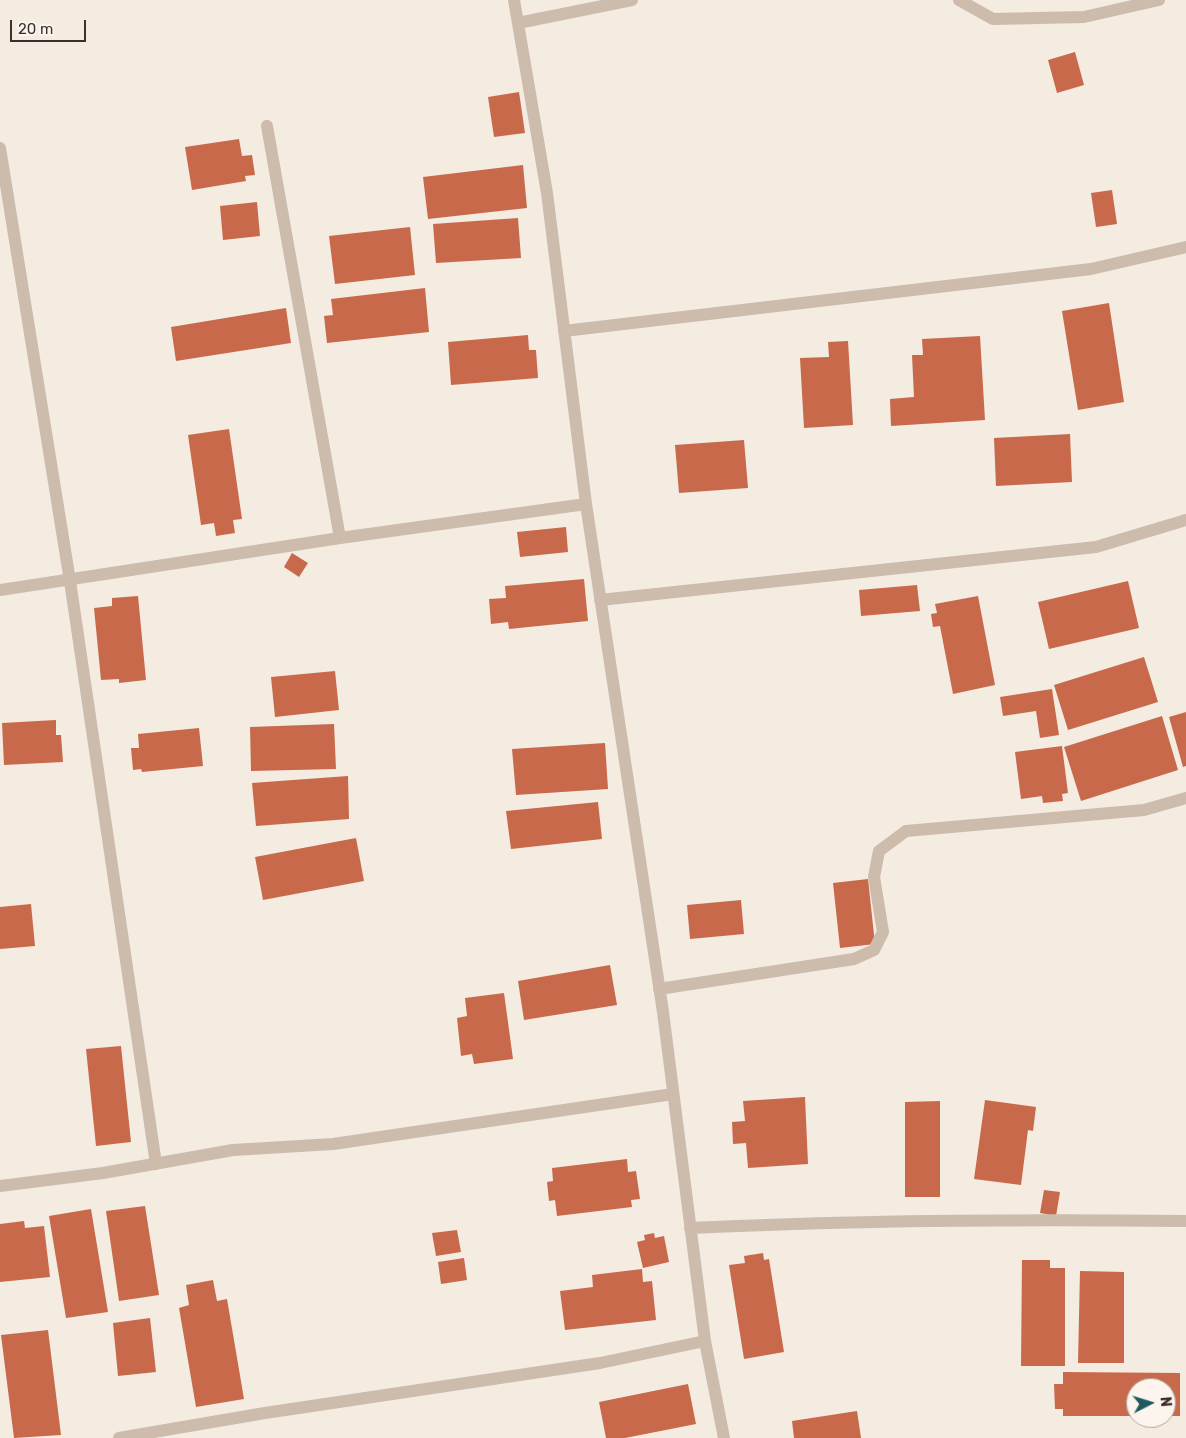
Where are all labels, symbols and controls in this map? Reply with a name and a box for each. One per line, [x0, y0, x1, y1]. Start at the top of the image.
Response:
scale bar [12, 10, 89, 42]
text: 20 m [18, 20, 53, 38]
north arrow [1126, 1378, 1176, 1428]
text: N [1157, 1396, 1174, 1407]

